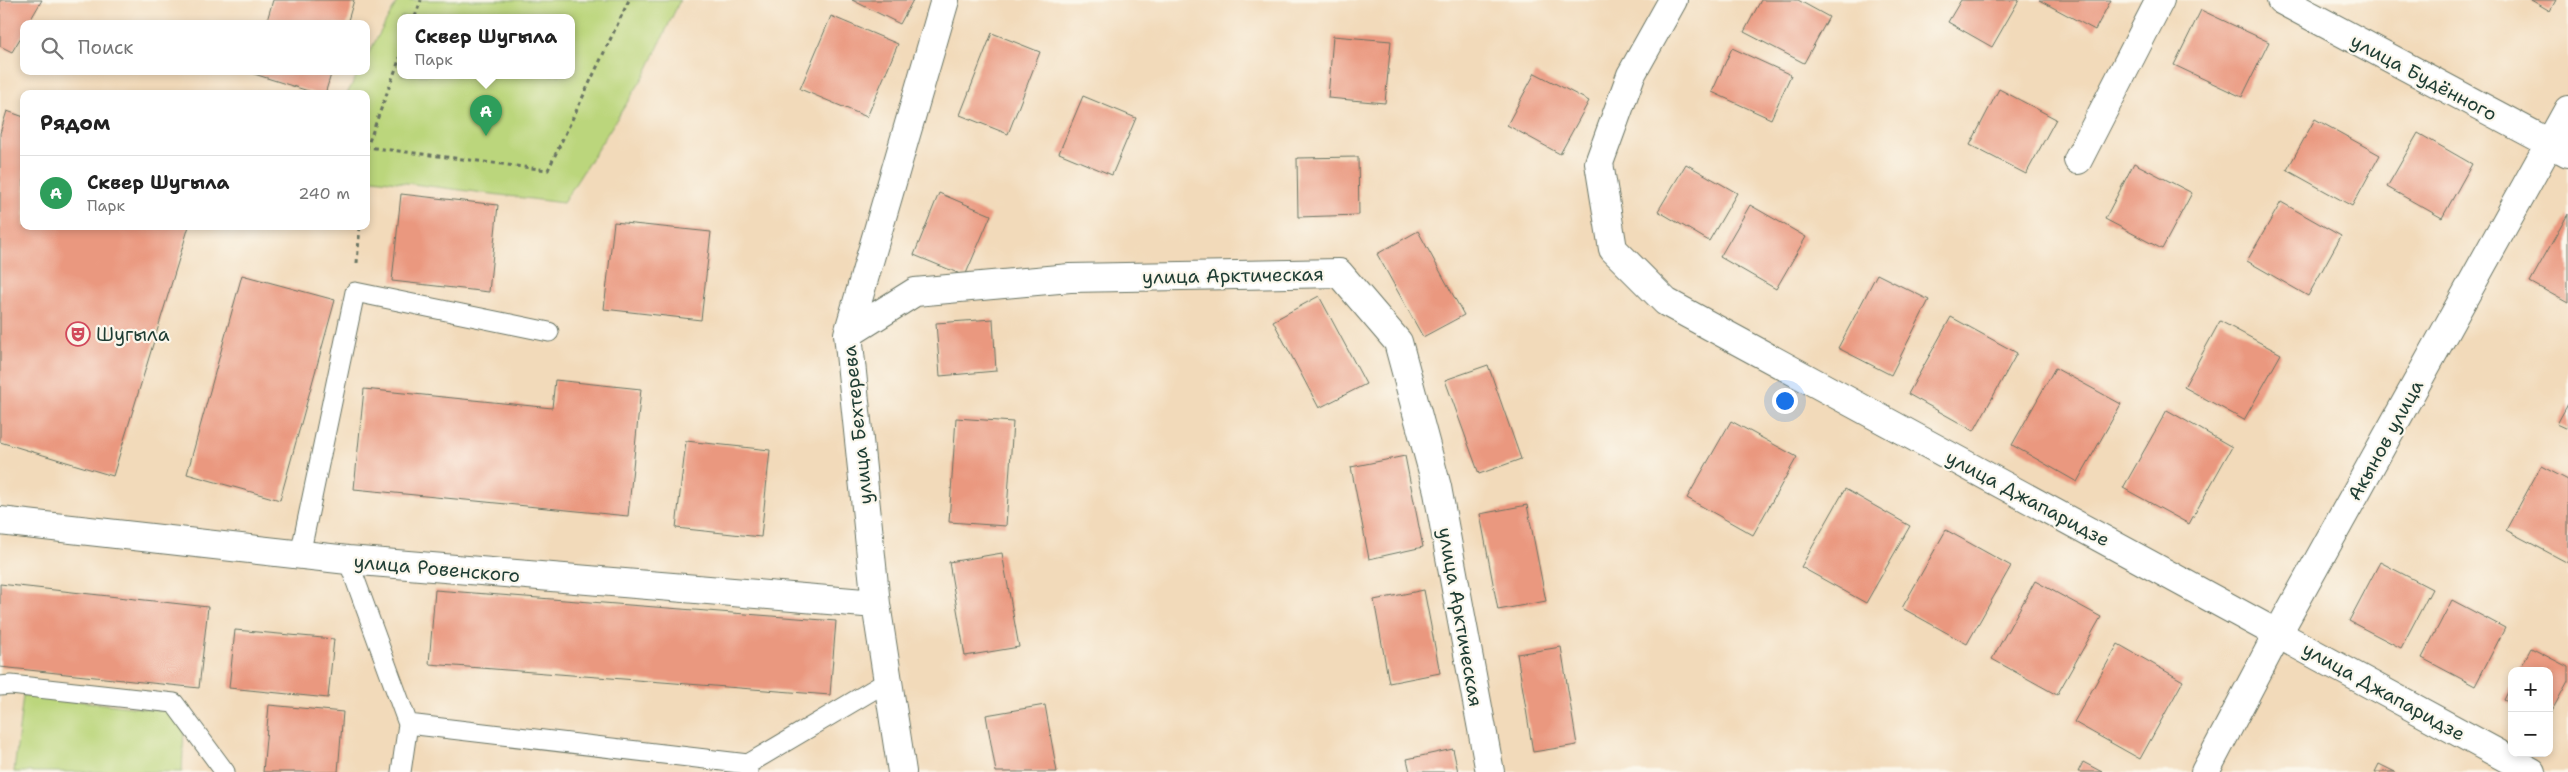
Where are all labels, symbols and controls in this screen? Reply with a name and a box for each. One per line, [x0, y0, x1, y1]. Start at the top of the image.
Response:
popup [397, 14, 575, 79]
search box [20, 20, 370, 75]
text: Сквер Шугыла [415, 24, 557, 49]
street label: улица Будённого [2346, 28, 2501, 127]
icon: search [38, 34, 66, 62]
text: Поиск [78, 35, 133, 60]
text: Парк [415, 49, 453, 70]
pin: A [470, 95, 502, 136]
text: Рядом [40, 109, 110, 137]
text: Сквер Шугыла [87, 170, 229, 195]
text: A [50, 183, 62, 204]
text: 240 m [298, 183, 350, 204]
text: Парк [87, 195, 125, 216]
street label: улица Арктическая [1142, 261, 1324, 290]
theatre icon: Шугыла [65, 321, 91, 347]
place label: Шугыла [96, 322, 170, 347]
street label: улица Бехтерева [837, 344, 878, 506]
street label: Акынов улица [2342, 375, 2429, 505]
your location [1772, 388, 1798, 414]
street label: улица Джапаридзе [1941, 445, 2114, 552]
street label: улица Арктическая [1432, 526, 1489, 709]
street label: улица Ровенского [353, 549, 521, 588]
street label: улица Джапаридзе [2298, 636, 2470, 747]
map controls [2508, 667, 2553, 757]
button: + [2508, 667, 2553, 712]
button: − [2508, 712, 2553, 757]

